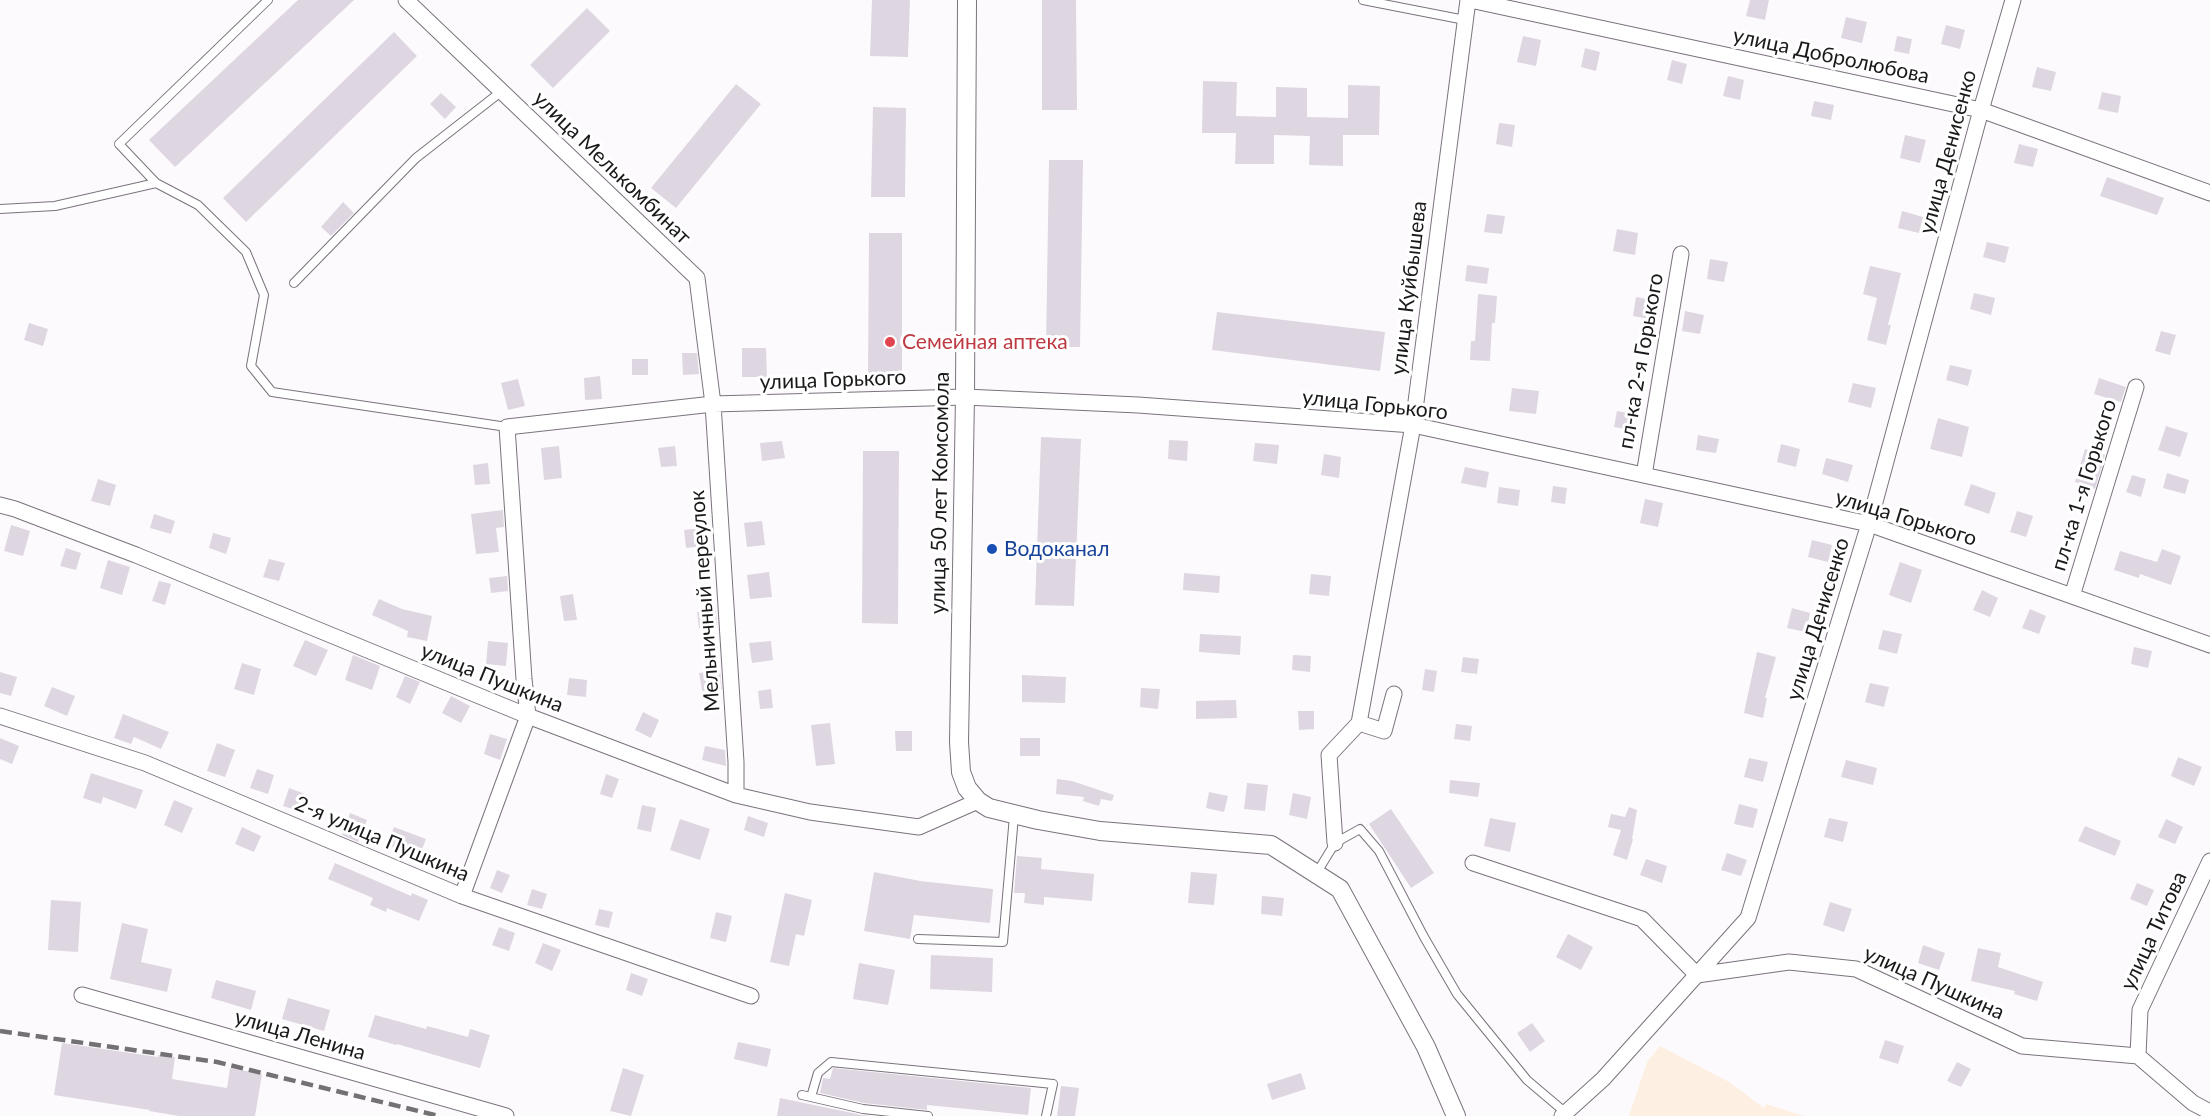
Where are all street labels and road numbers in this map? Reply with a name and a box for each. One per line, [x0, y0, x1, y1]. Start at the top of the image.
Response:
street label: улица Добролюбова [1731, 23, 1931, 89]
street label: улица Денисенко [1914, 67, 1982, 237]
street label: улица Мелькомбинат [528, 86, 696, 250]
street label: улица Куйбышева [1386, 199, 1432, 377]
street label: пл-ка 2-я Горького [1613, 271, 1669, 451]
street label: улица Горького [759, 365, 907, 395]
street label: улица 50 лет Комсомола [925, 372, 955, 614]
street label: улица Горького [1301, 385, 1449, 425]
street label: пл-ка 1-я Горького [2046, 396, 2122, 574]
street label: улица Горького [1832, 485, 1980, 551]
street label: Мельничный переулок [685, 489, 725, 713]
street label: улица Денисенко [1781, 535, 1855, 703]
street label: улица Пушкина [417, 638, 567, 718]
street label: 2-я улица Пушкина [291, 791, 473, 887]
street label: улица Титова [2116, 868, 2192, 994]
street label: улица Пушкина [1860, 941, 2008, 1025]
street label: улица Ленина [232, 1004, 368, 1066]

